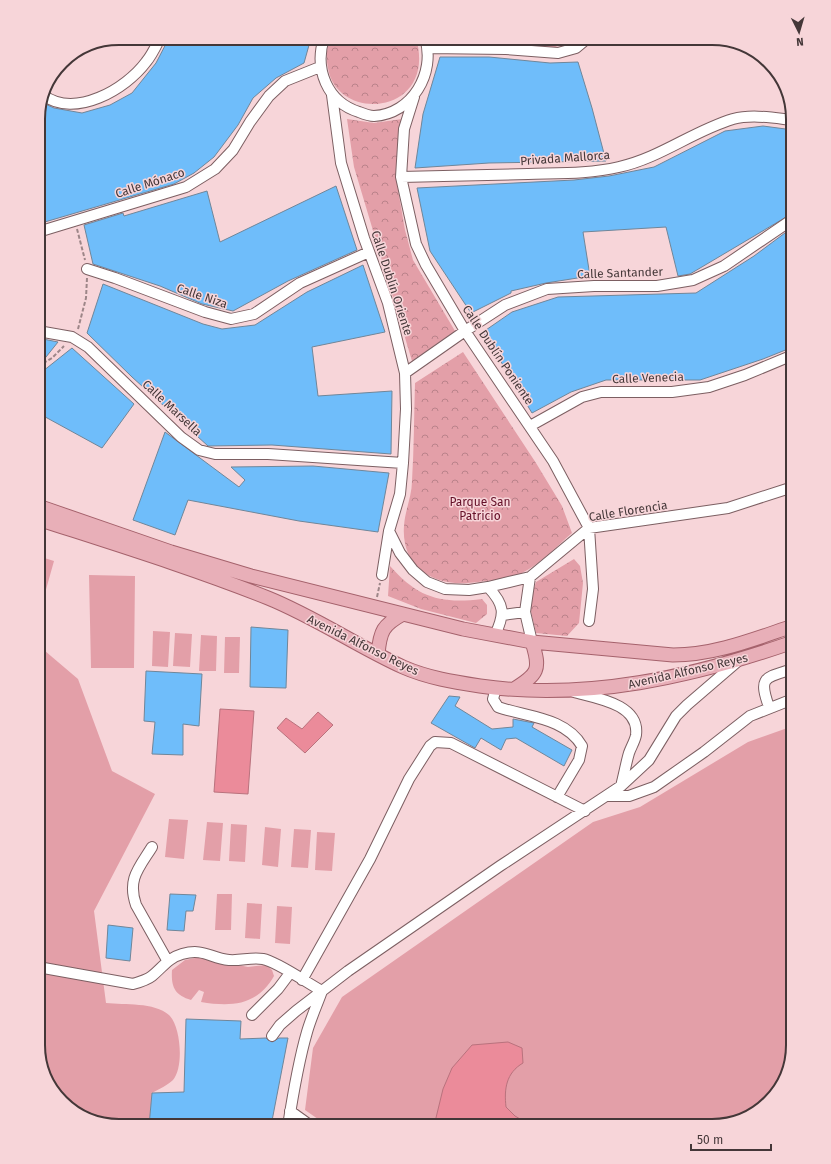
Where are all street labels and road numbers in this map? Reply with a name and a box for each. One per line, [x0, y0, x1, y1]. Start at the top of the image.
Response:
street label: Privada Mallorca [520, 148, 610, 168]
street label: Calle Mónaco [114, 165, 186, 201]
street label: Calle Dublín Oriente [368, 229, 416, 337]
street label: Calle Santander [577, 264, 664, 281]
street label: Calle Niza [175, 281, 229, 311]
street label: Calle Dublín Poniente [459, 303, 537, 407]
street label: Calle Venecia [612, 370, 684, 386]
street label: Calle Marsella [140, 377, 204, 439]
street label: Calle Florencia [588, 498, 668, 524]
street label: Avenida Alfonso Reyes [305, 612, 421, 678]
street label: Avenida Alfonso Reyes [627, 650, 750, 692]

